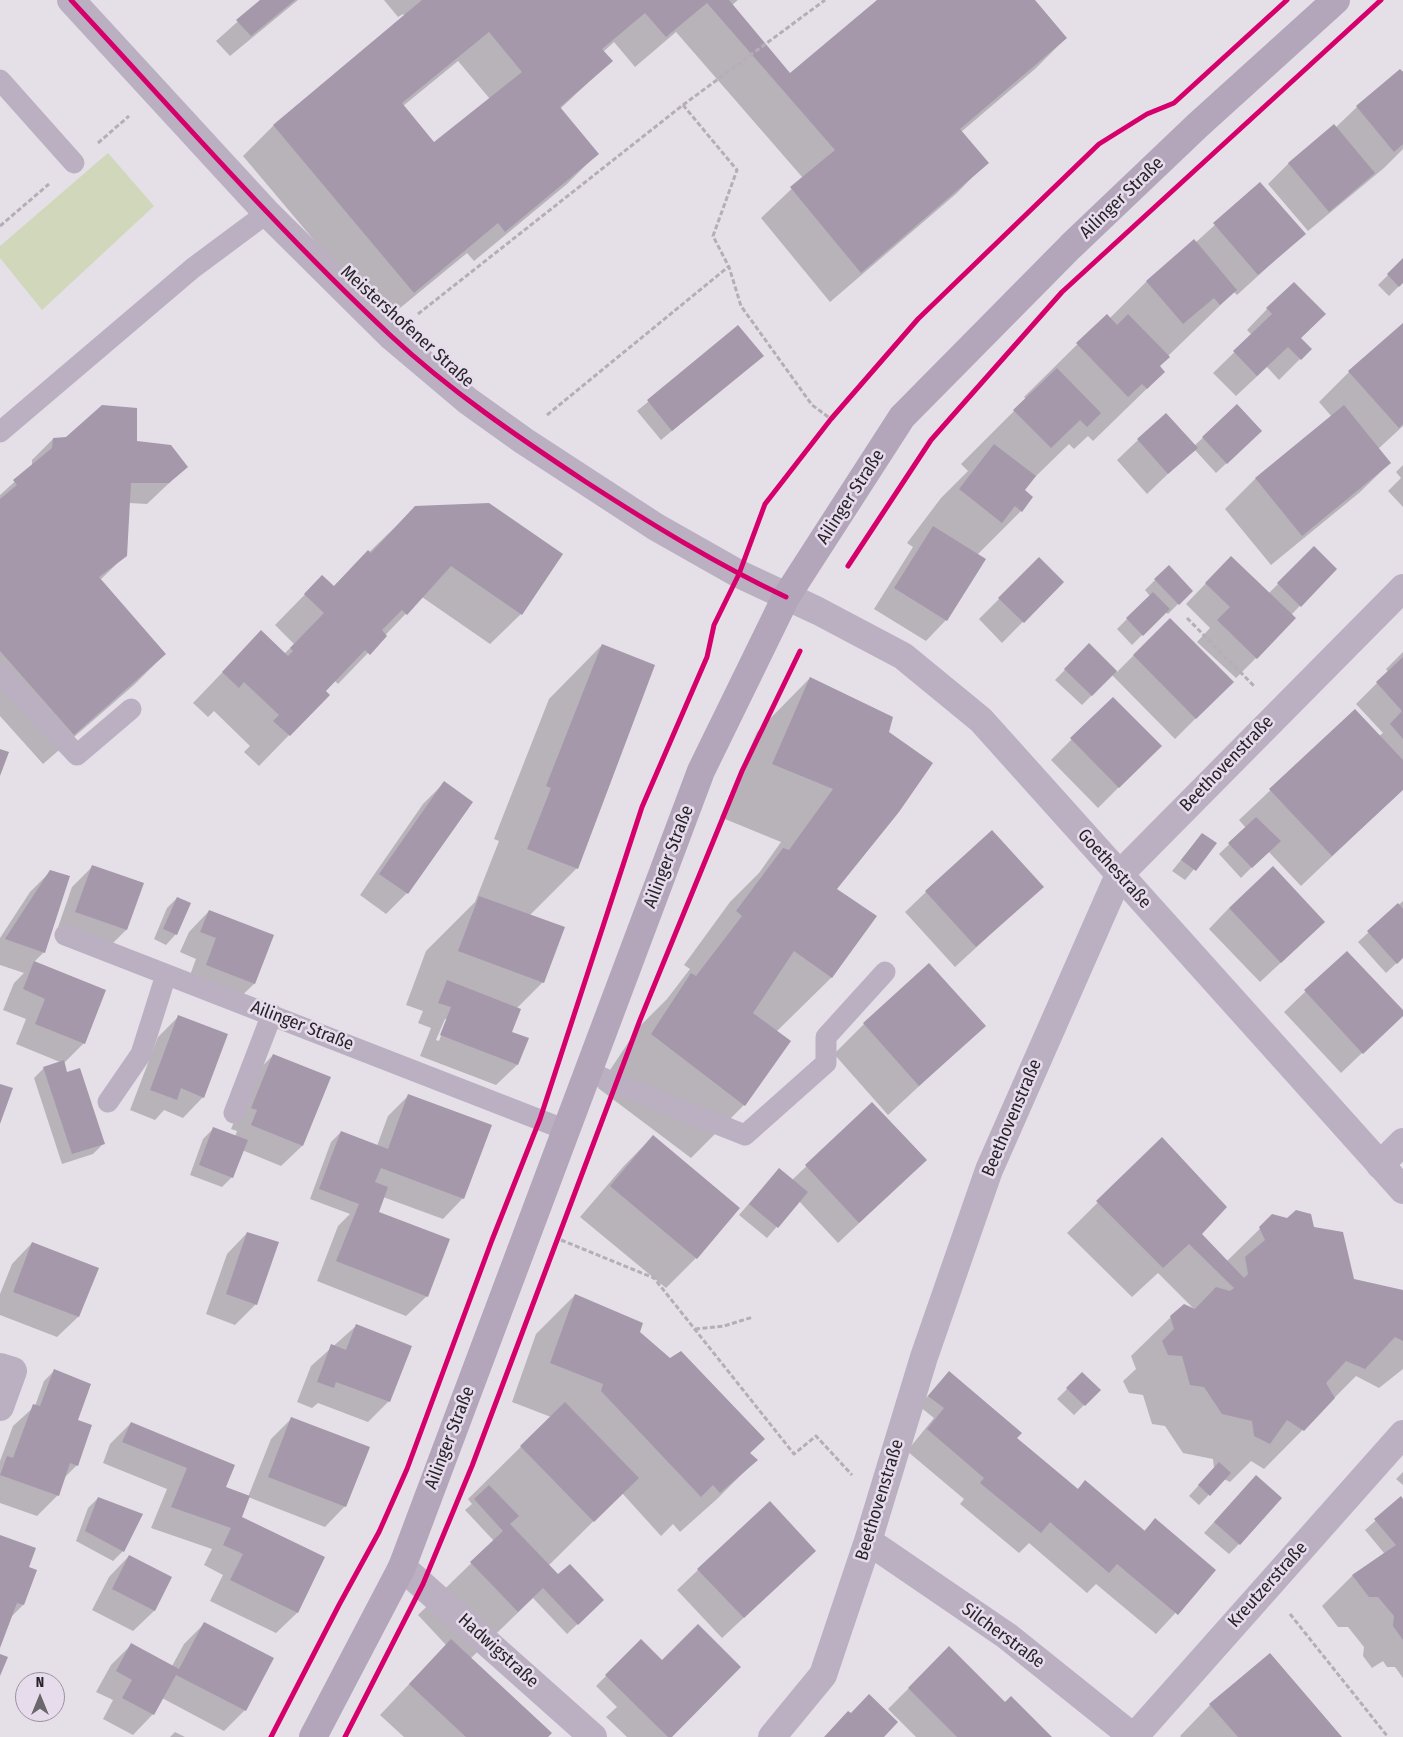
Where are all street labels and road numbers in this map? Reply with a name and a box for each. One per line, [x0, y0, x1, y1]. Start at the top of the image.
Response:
street label: Ailinger Straße [1076, 153, 1168, 243]
street label: Meistershofener Straße [336, 261, 478, 393]
street label: Ailinger Straße [812, 446, 890, 548]
street label: Beethovenstraße [1176, 711, 1278, 817]
street label: Ailinger Straße [640, 803, 698, 911]
street label: Goethestraße [1073, 825, 1155, 913]
street label: Ailinger Straße [248, 997, 356, 1055]
street label: Beethovenstraße [978, 1056, 1046, 1180]
street label: Ailinger Straße [421, 1384, 479, 1492]
street label: Beethovenstraße [851, 1437, 909, 1563]
street label: Kreutzerstraße [1224, 1538, 1312, 1632]
street label: Silcherstraße [957, 1599, 1049, 1673]
street label: Hadwigstraße [453, 1609, 543, 1693]

